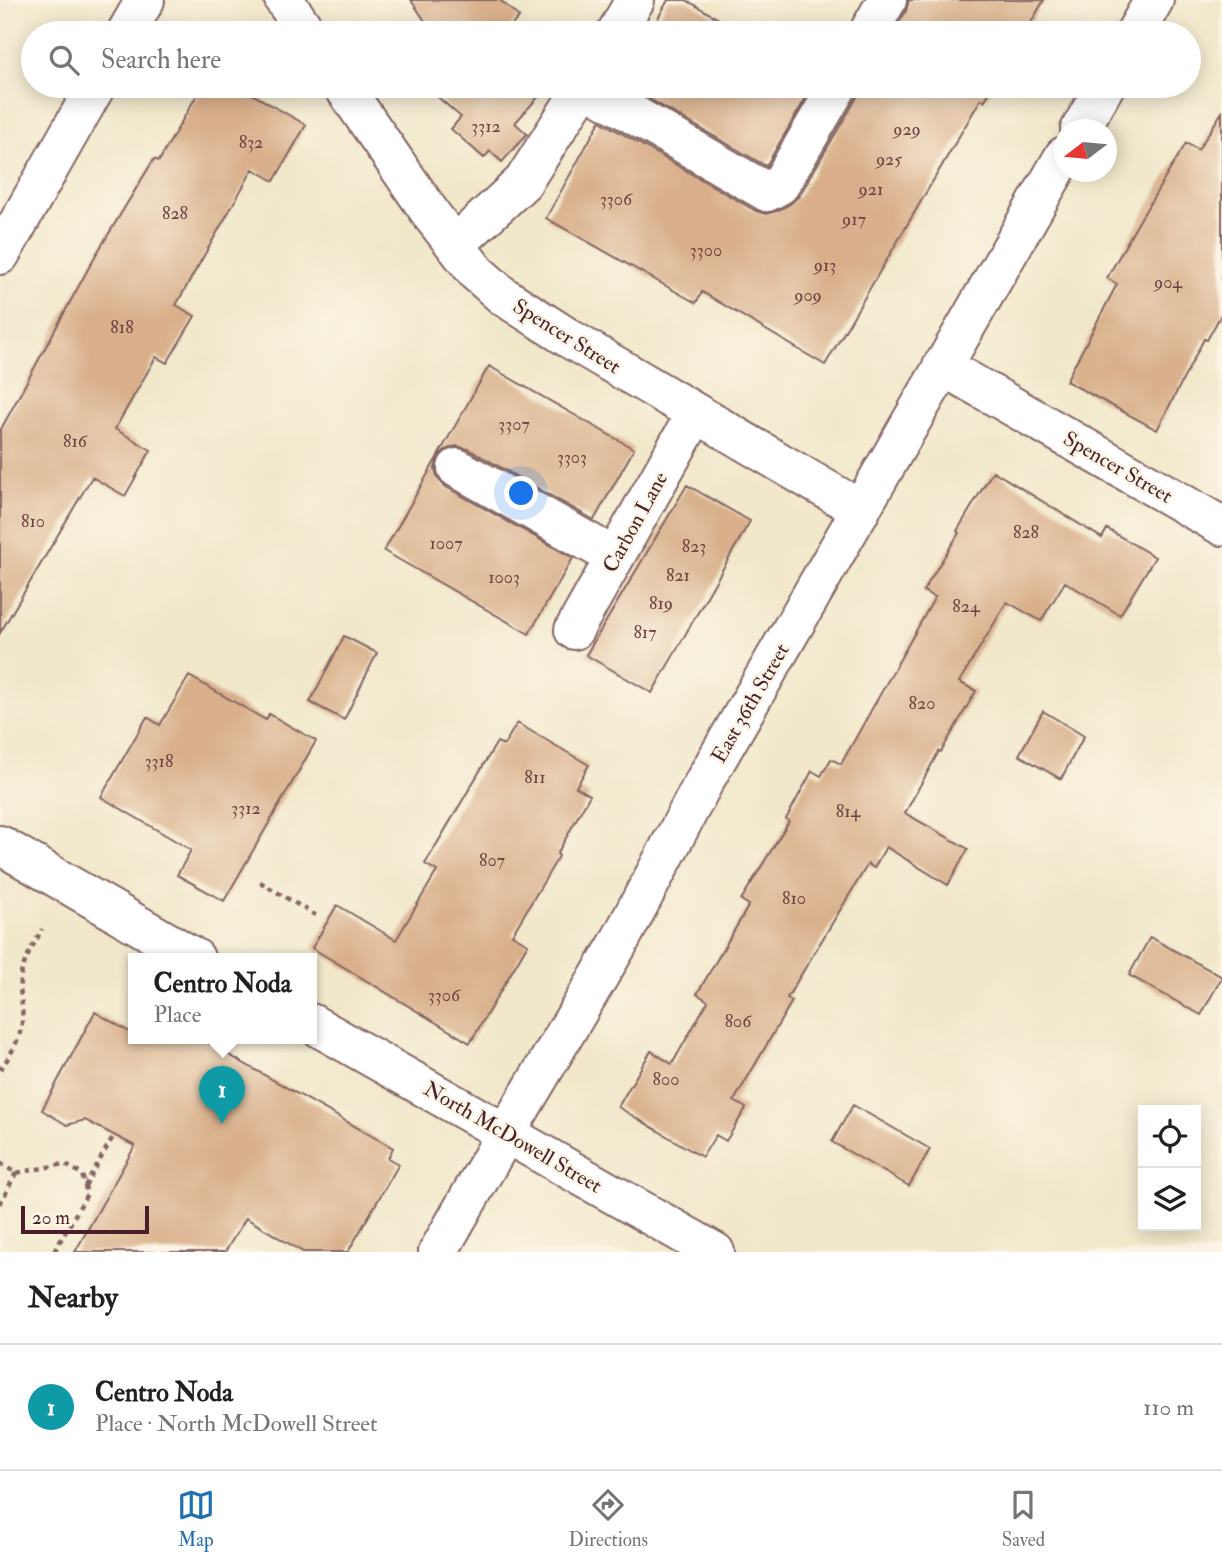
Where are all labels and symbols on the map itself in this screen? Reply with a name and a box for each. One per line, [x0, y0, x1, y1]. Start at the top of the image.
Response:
house number: 3312 [471, 115, 501, 138]
house number: 929 [891, 118, 921, 141]
north arrow [1054, 119, 1117, 182]
house number: 832 [239, 131, 263, 154]
house number: 925 [874, 148, 902, 171]
house number: 921 [857, 178, 883, 201]
house number: 3306 [600, 188, 633, 211]
house number: 828 [162, 202, 188, 225]
house number: 917 [840, 208, 866, 231]
house number: 3300 [690, 239, 722, 262]
house number: 913 [812, 254, 836, 277]
house number: 904 [1152, 271, 1183, 294]
house number: 909 [792, 284, 822, 307]
street label: Spencer Street [508, 293, 626, 380]
house number: 818 [110, 316, 134, 339]
house number: 3307 [498, 413, 530, 436]
street label: Spencer Street [1058, 425, 1177, 510]
house number: 816 [63, 430, 88, 453]
house number: 3303 [557, 446, 587, 469]
street label: Carbon Lane [597, 467, 674, 577]
your location [504, 476, 538, 510]
house number: 810 [21, 510, 45, 533]
house number: 828 [1013, 521, 1039, 544]
house number: 1007 [429, 532, 463, 555]
house number: 823 [682, 535, 706, 558]
house number: 821 [666, 564, 690, 587]
house number: 1003 [488, 566, 520, 589]
house number: 819 [649, 592, 673, 615]
house number: 824 [952, 595, 981, 618]
house number: 817 [633, 621, 657, 644]
street label: East 36th Street [705, 638, 796, 768]
house number: 820 [909, 692, 935, 715]
house number: 3318 [145, 750, 173, 773]
house number: 811 [524, 766, 546, 789]
house number: 3312 [231, 797, 261, 820]
house number: 814 [836, 800, 862, 823]
house number: 807 [479, 849, 505, 872]
house number: 810 [782, 887, 806, 910]
house number: 3306 [428, 984, 461, 1007]
house number: 806 [725, 1010, 752, 1033]
pin: 1 [199, 1066, 245, 1124]
house number: 800 [653, 1068, 679, 1091]
street label: North McDowell Street [419, 1075, 607, 1200]
scale bar [21, 1203, 149, 1235]

